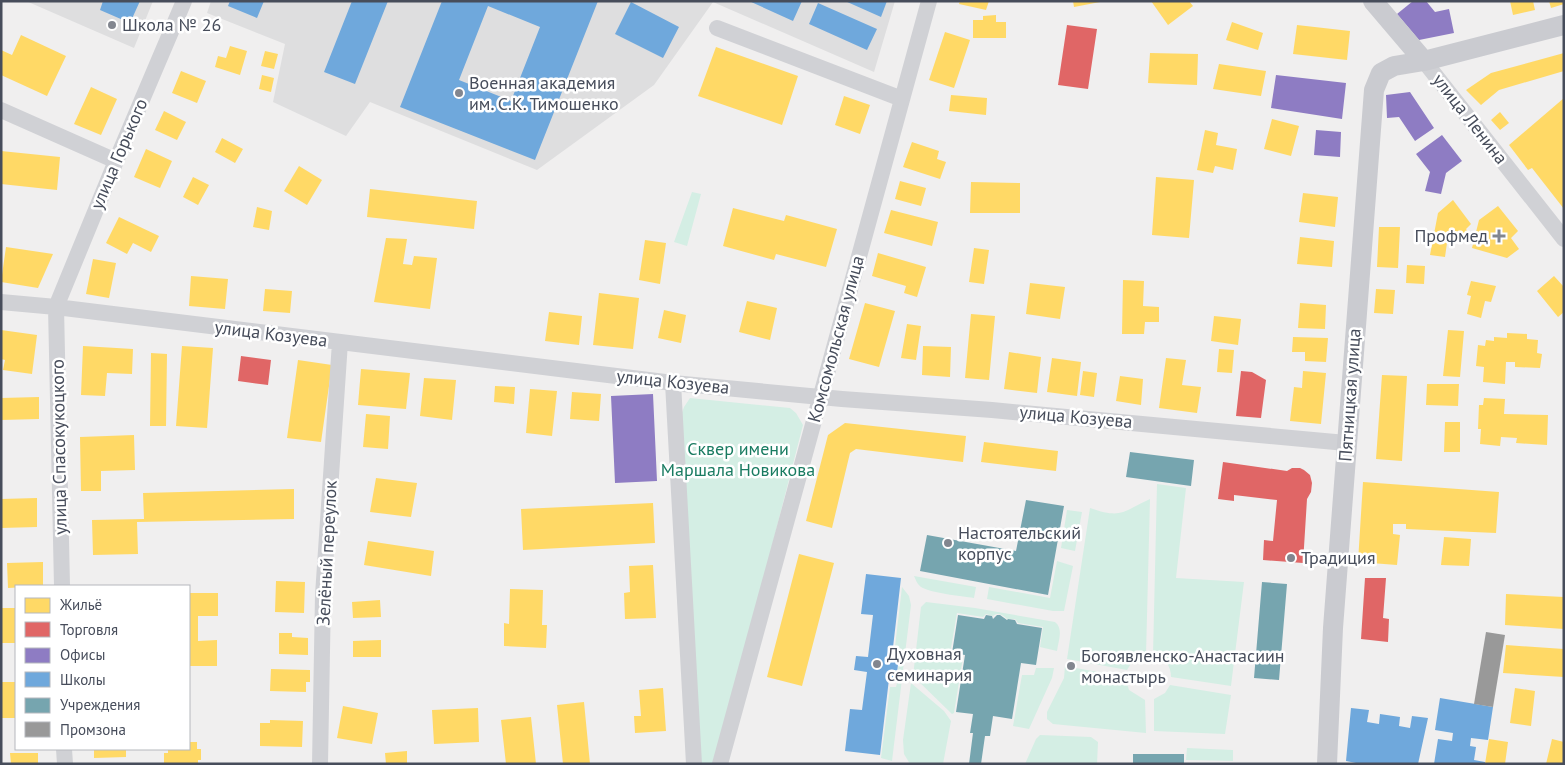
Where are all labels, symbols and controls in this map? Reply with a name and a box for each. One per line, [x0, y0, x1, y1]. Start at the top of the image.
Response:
place label: Школа № 26 [122, 13, 221, 36]
marker: Школа № 26 [106, 19, 118, 31]
street label: улица Ленина [1428, 69, 1513, 169]
place label: Военная академия им. С.К. Тимошенко [469, 71, 619, 115]
marker: Военная академия им. С.К. Тимошенко [453, 87, 465, 99]
street label: улица Горького [85, 95, 152, 213]
place label: Профмед [1414, 224, 1488, 247]
marker: Профмед [1492, 229, 1506, 243]
street label: Комсомольская улица [802, 253, 869, 425]
street label: улица Козуева [213, 315, 329, 352]
street label: Пятницкая улица [1333, 327, 1366, 462]
street label: улица Спасокукоцкого [45, 359, 72, 535]
street label: улица Козуева [615, 364, 731, 399]
street label: улица Козуева [1019, 400, 1134, 433]
park label: Сквер имени Маршала Новикова [661, 437, 815, 481]
street label: Зелёный переулок [311, 479, 342, 626]
place label: Настоятельский корпус [958, 521, 1081, 565]
marker: Настоятельский корпус [942, 537, 954, 549]
place label: Традиция [1301, 546, 1375, 569]
marker: Традиция [1285, 552, 1297, 564]
legend [15, 585, 190, 750]
text: Жильё [59, 595, 102, 614]
text: Торговля [60, 620, 118, 639]
place label: Духовная семинария [887, 642, 972, 686]
place label: Богоявленско-Анастасиин монастырь [1081, 644, 1285, 688]
text: Офисы [60, 645, 105, 664]
marker: Духовная семинария [871, 658, 883, 670]
marker: Богоявленско-Анастасиин монастырь [1065, 660, 1077, 672]
text: Школы [60, 670, 106, 689]
text: Учреждения [60, 695, 140, 714]
text: Промзона [60, 720, 126, 739]

